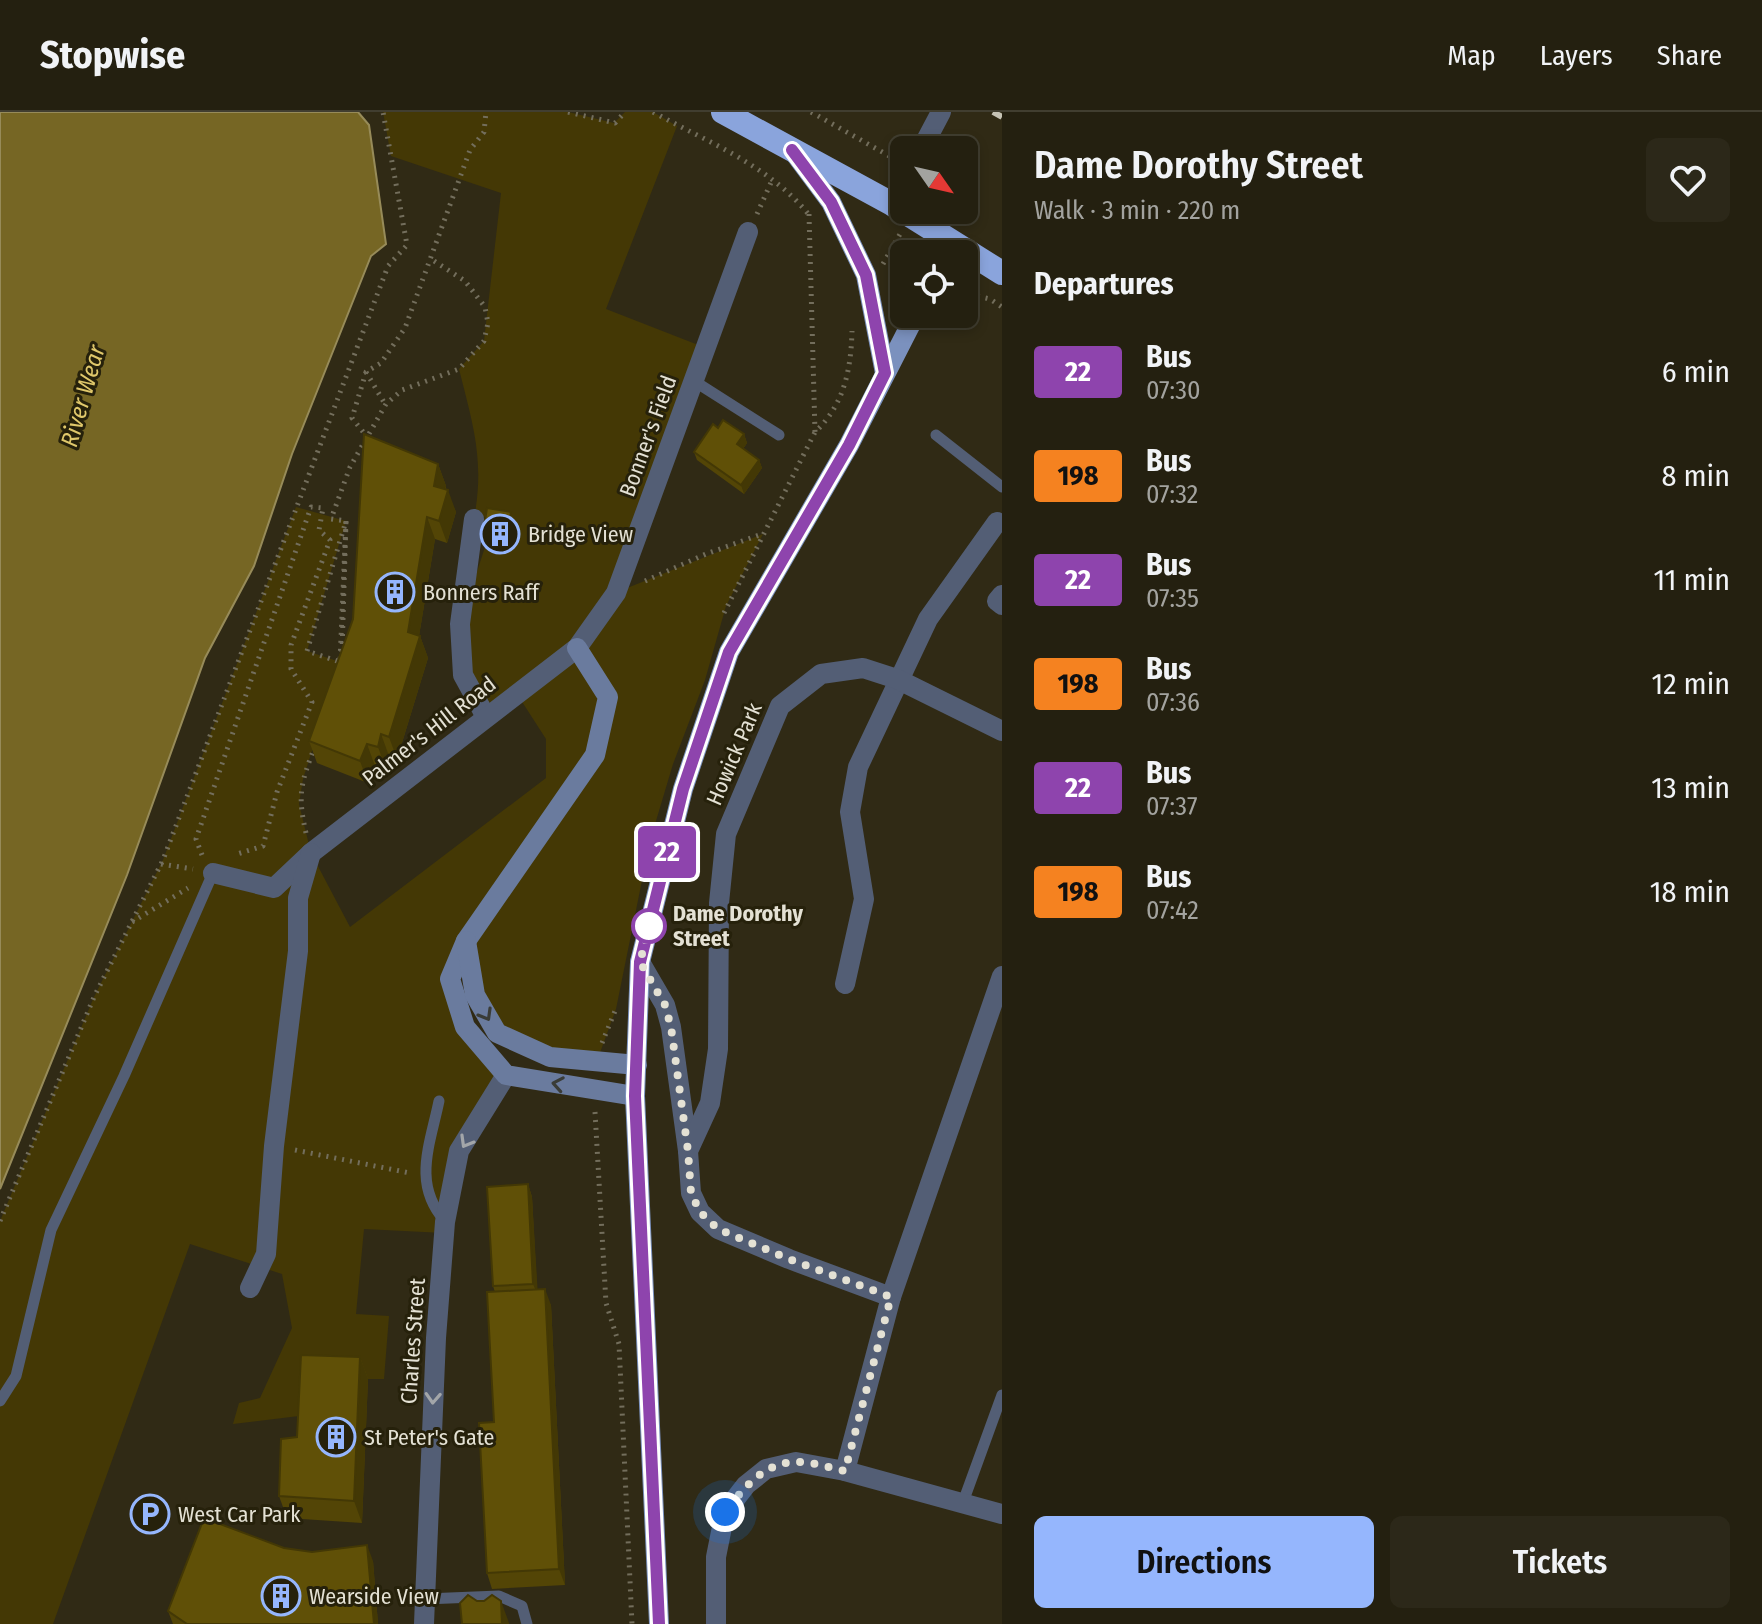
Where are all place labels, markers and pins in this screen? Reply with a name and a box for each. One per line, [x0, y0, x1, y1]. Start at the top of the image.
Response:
building icon: Bridge View [479, 513, 521, 555]
place label: Bridge View [528, 521, 633, 548]
building icon: Bonners Raff [374, 571, 416, 613]
place label: Bonners Raff [423, 579, 540, 606]
place label: Dame Dorothy Street [673, 900, 803, 952]
marker: Dame Dorothy Street [632, 909, 666, 943]
building icon: St Peter's Gate [315, 1416, 357, 1458]
place label: St Peter's Gate [364, 1424, 494, 1451]
parking icon: West Car Park [129, 1493, 171, 1535]
place label: West Car Park [178, 1501, 301, 1528]
building icon: Wearside View [260, 1575, 302, 1617]
place label: Wearside View [309, 1583, 439, 1610]

